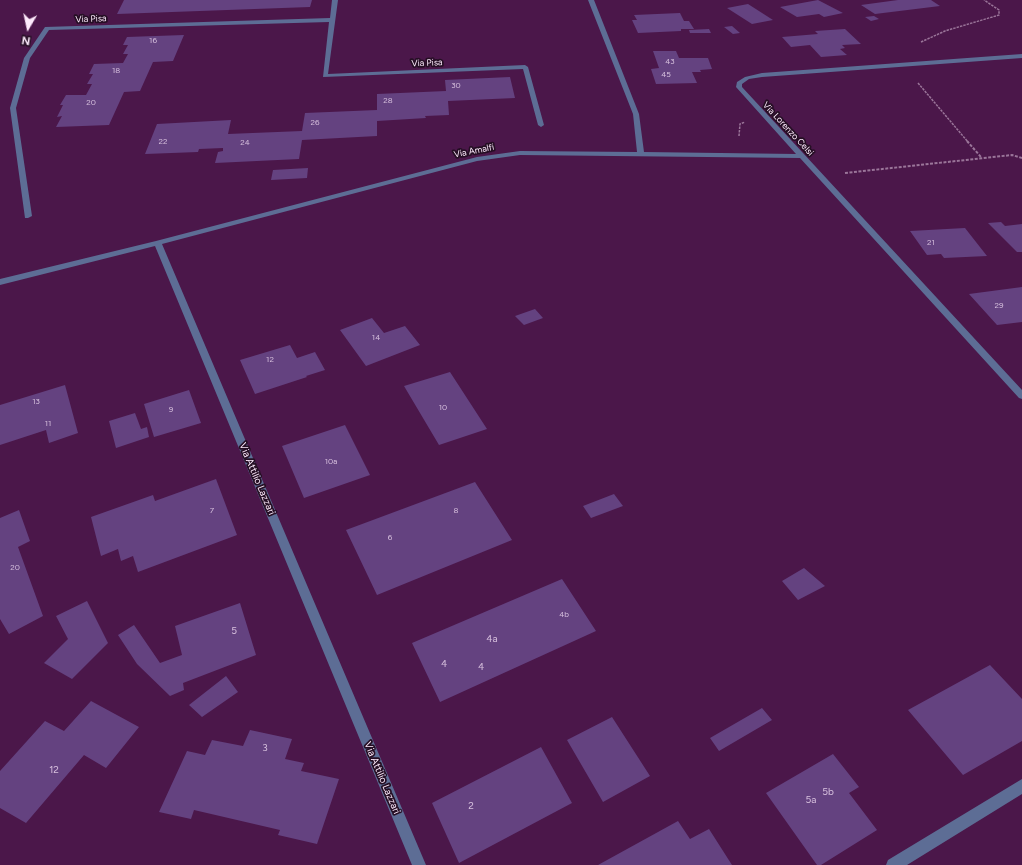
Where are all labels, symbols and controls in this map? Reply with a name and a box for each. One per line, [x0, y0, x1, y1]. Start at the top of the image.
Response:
north arrow [8, 8, 48, 48]
street label: Via Pisa [75, 13, 107, 25]
text: N [21, 33, 31, 47]
house number: 16 [149, 36, 157, 46]
street label: Via Pisa [411, 57, 443, 69]
house number: 43 [665, 57, 675, 67]
house number: 18 [112, 66, 120, 76]
house number: 45 [661, 70, 671, 80]
house number: 30 [451, 81, 461, 91]
house number: 28 [383, 96, 393, 106]
house number: 20 [86, 98, 96, 108]
street label: Via Lorenzo Celsi [760, 100, 816, 158]
house number: 26 [311, 118, 319, 128]
house number: 22 [159, 137, 167, 147]
house number: 24 [240, 138, 250, 148]
street label: Via Amalfi [453, 142, 495, 160]
house number: 21 [927, 238, 935, 248]
house number: 29 [995, 301, 1003, 311]
house number: 14 [372, 333, 380, 343]
house number: 12 [266, 355, 274, 365]
house number: 13 [32, 397, 40, 407]
house number: 10 [439, 403, 447, 413]
house number: 9 [169, 405, 173, 415]
house number: 11 [45, 419, 51, 429]
street label: Via Attilio Lazzari [236, 441, 278, 517]
house number: 10a [325, 457, 337, 467]
house number: 7 [210, 506, 214, 516]
house number: 8 [454, 506, 458, 516]
house number: 6 [388, 533, 392, 543]
house number: 20 [10, 563, 20, 573]
house number: 4b [559, 610, 569, 620]
house number: 5 [231, 625, 237, 637]
house number: 4a [486, 633, 498, 645]
house number: 4 [441, 658, 447, 670]
house number: 4 [478, 661, 484, 673]
street label: Via Attilio Lazzari [361, 740, 403, 816]
house number: 3 [262, 742, 268, 754]
house number: 12 [49, 764, 59, 776]
house number: 5b [822, 786, 834, 798]
house number: 5a [806, 794, 816, 806]
house number: 2 [468, 800, 474, 812]

